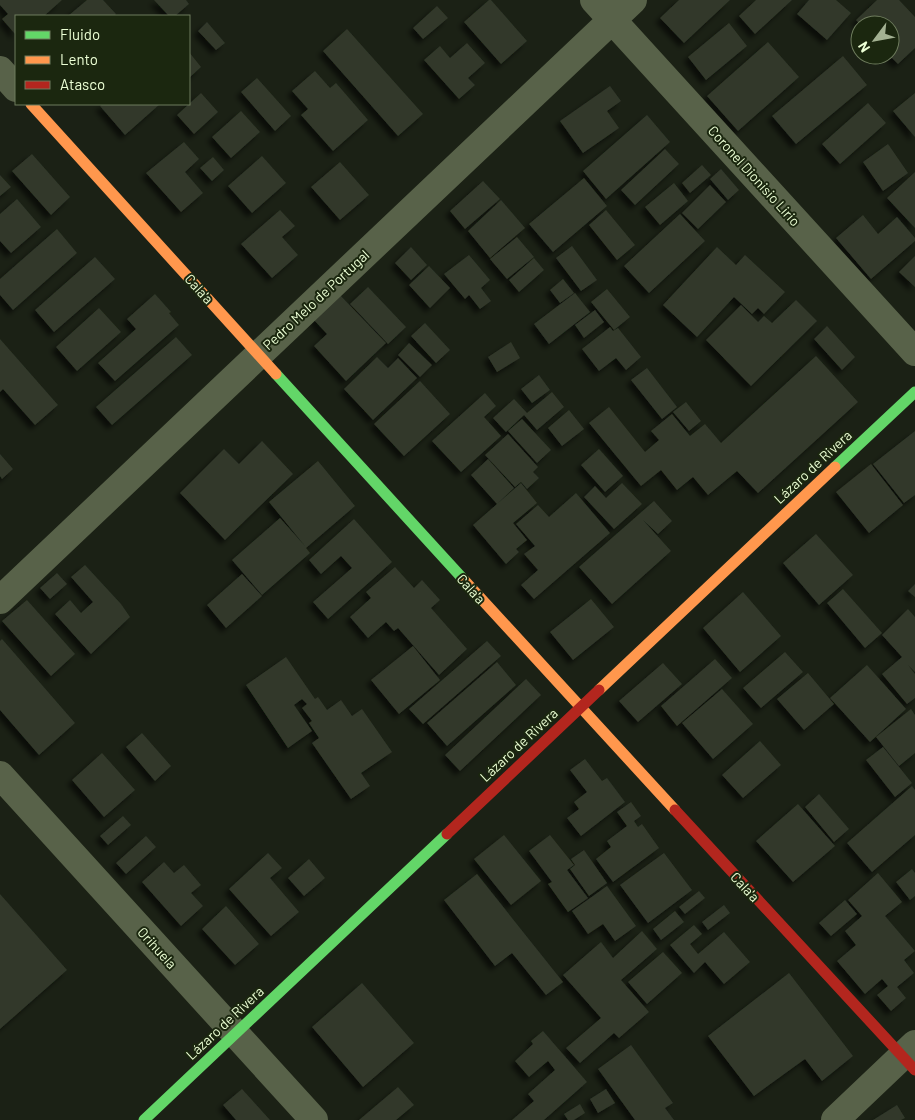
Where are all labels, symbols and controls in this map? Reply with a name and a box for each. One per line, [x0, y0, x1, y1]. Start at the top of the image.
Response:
legend [15, 15, 190, 105]
north arrow [850, 15, 900, 65]
text: Fluido [60, 25, 100, 43]
text: N [854, 39, 873, 56]
text: Lento [60, 50, 98, 68]
text: Atasco [60, 75, 105, 93]
street label: Coronel Dionisio Lirio [705, 122, 804, 229]
street label: Pedro Melo de Portugal [259, 246, 372, 353]
street label: Cala'a [182, 270, 217, 307]
street label: Lázaro de Rivera [770, 426, 855, 507]
street label: Cala'a [454, 570, 489, 607]
street label: Lázaro de Rivera [476, 704, 561, 785]
street label: Cala'a [727, 868, 763, 905]
street label: Orihuela [134, 923, 181, 972]
street label: Lázaro de Rivera [182, 982, 267, 1063]

